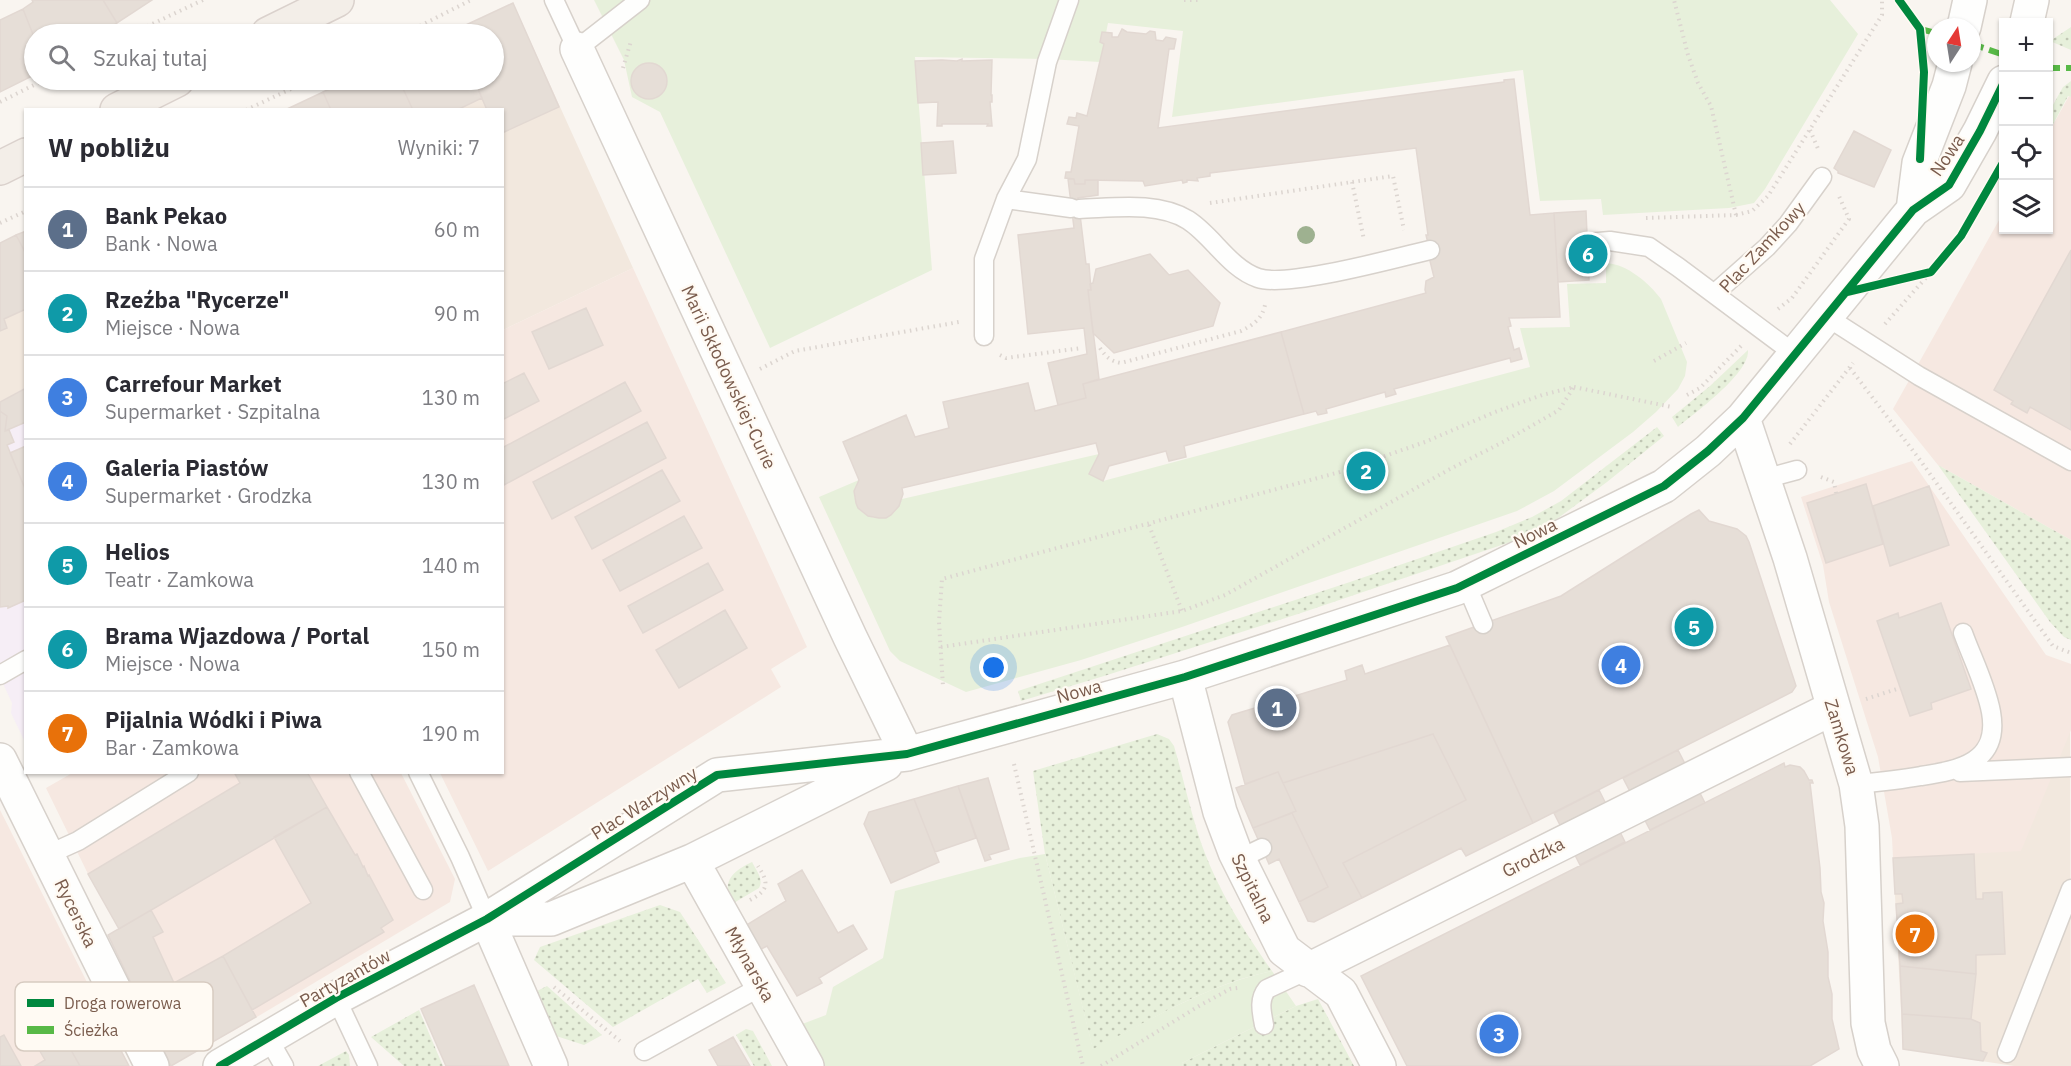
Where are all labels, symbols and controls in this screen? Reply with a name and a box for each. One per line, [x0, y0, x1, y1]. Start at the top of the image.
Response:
north arrow [1927, 18, 1981, 72]
map controls [1999, 18, 2053, 234]
button: + [1999, 18, 2053, 72]
search box [24, 24, 504, 90]
icon: search [45, 41, 78, 74]
text: Szukaj tutaj [93, 43, 208, 72]
button: − [1999, 72, 2053, 126]
button: locate [1999, 126, 2053, 180]
street label: Nowa [1925, 129, 1970, 180]
text: W pobliżu [48, 130, 170, 164]
text: Wyniki: 7 [398, 134, 480, 161]
button: layers [1999, 180, 2053, 234]
street label: Plac Zamkowy [1714, 197, 1810, 297]
text: Bank Pekao [105, 201, 227, 230]
text: 1 [62, 216, 74, 243]
text: 60 m [434, 216, 480, 243]
text: Bank · Nowa [105, 230, 218, 257]
pin: 6 [1568, 232, 1608, 276]
street label: Marii Skłodowskiej-Curie [676, 281, 782, 473]
text: Rzeźba "Rycerze" [105, 285, 289, 314]
text: 2 [62, 300, 74, 327]
text: 90 m [434, 300, 480, 327]
text: Miejsce · Nowa [105, 314, 240, 341]
text: Carrefour Market [105, 369, 282, 398]
text: 3 [62, 384, 74, 411]
text: 130 m [422, 384, 480, 411]
text: Supermarket · Szpitalna [105, 398, 320, 425]
pin: 2 [1346, 448, 1386, 494]
text: Galeria Piastów [105, 453, 268, 482]
text: 4 [62, 468, 74, 495]
text: 130 m [422, 468, 480, 495]
text: Supermarket · Grodzka [105, 482, 312, 509]
street label: Nowa [1509, 512, 1561, 553]
text: Helios [105, 537, 170, 566]
text: 5 [62, 552, 74, 579]
text: 140 m [422, 552, 480, 579]
text: Teatr · Zamkowa [105, 566, 254, 593]
pin: 5 [1674, 604, 1714, 650]
text: Brama Wjazdowa / Portal [105, 621, 369, 650]
text: 6 [62, 636, 74, 663]
text: 150 m [422, 636, 480, 663]
pin: 4 [1602, 642, 1640, 688]
text: Miejsce · Nowa [105, 650, 240, 677]
your location [979, 653, 1008, 682]
street label: Nowa [1054, 674, 1105, 708]
pin: 1 [1258, 686, 1296, 730]
street label: Zamkowa [1820, 696, 1865, 778]
text: Pijalnia Wódki i Piwa [105, 705, 322, 734]
text: 7 [62, 720, 74, 747]
text: 190 m [422, 720, 480, 747]
text: Bar · Zamkowa [105, 734, 239, 761]
street label: Plac Warzywny [587, 761, 701, 845]
street label: Grodzka [1498, 831, 1568, 882]
street label: Szpitalna [1226, 850, 1280, 927]
street label: Rycerska [50, 875, 103, 951]
pin: 7 [1896, 912, 1934, 956]
street label: Młynarska [720, 922, 780, 1006]
street label: Partyzantów [295, 943, 395, 1012]
legend [15, 982, 213, 1051]
text: Droga rowerowa [64, 993, 182, 1013]
pin: 3 [1480, 1012, 1518, 1056]
text: Ścieżka [64, 1019, 119, 1040]

